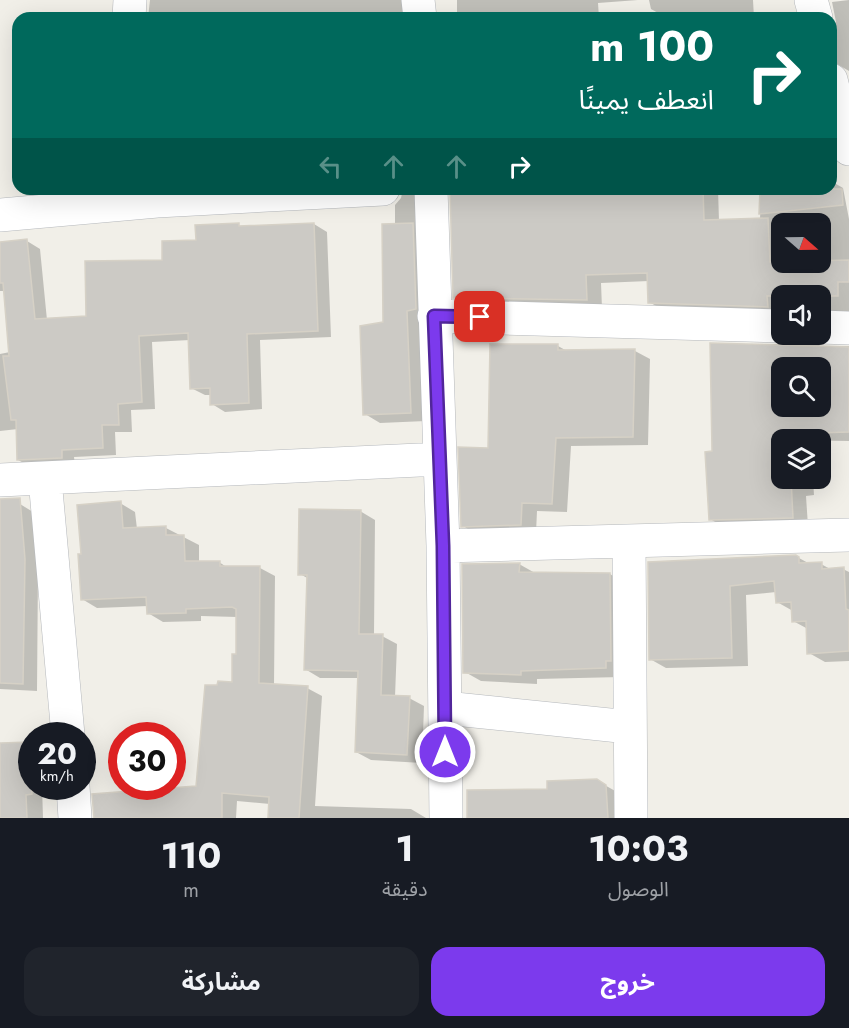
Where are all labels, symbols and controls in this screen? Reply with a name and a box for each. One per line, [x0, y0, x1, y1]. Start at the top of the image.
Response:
text: 100 m [590, 16, 714, 77]
icon: right [735, 36, 813, 114]
text: انعطف يمينًا [578, 80, 714, 119]
icon: left [314, 150, 347, 183]
icon: ahead [377, 150, 410, 183]
icon: ahead [440, 150, 473, 183]
icon: right [503, 150, 536, 183]
north arrow [771, 213, 831, 273]
map controls [771, 213, 831, 489]
button: sound [771, 285, 831, 345]
pin [454, 291, 505, 342]
icon: arrive [463, 300, 496, 333]
button: search [771, 357, 831, 417]
button: layers [771, 429, 831, 489]
position arrow [413, 720, 477, 784]
speed limit sign: 30 [108, 722, 186, 800]
text: 20 [37, 732, 77, 775]
text: km/h [40, 765, 74, 787]
text: 1 [396, 822, 414, 874]
text: 10:03 [588, 822, 688, 874]
text: 110 [161, 829, 221, 881]
text: دقيقة [382, 875, 428, 904]
text: الوصول [608, 875, 669, 904]
text: m [183, 876, 199, 905]
button: مشاركة [24, 947, 419, 1016]
button: خروج [431, 947, 825, 1016]

